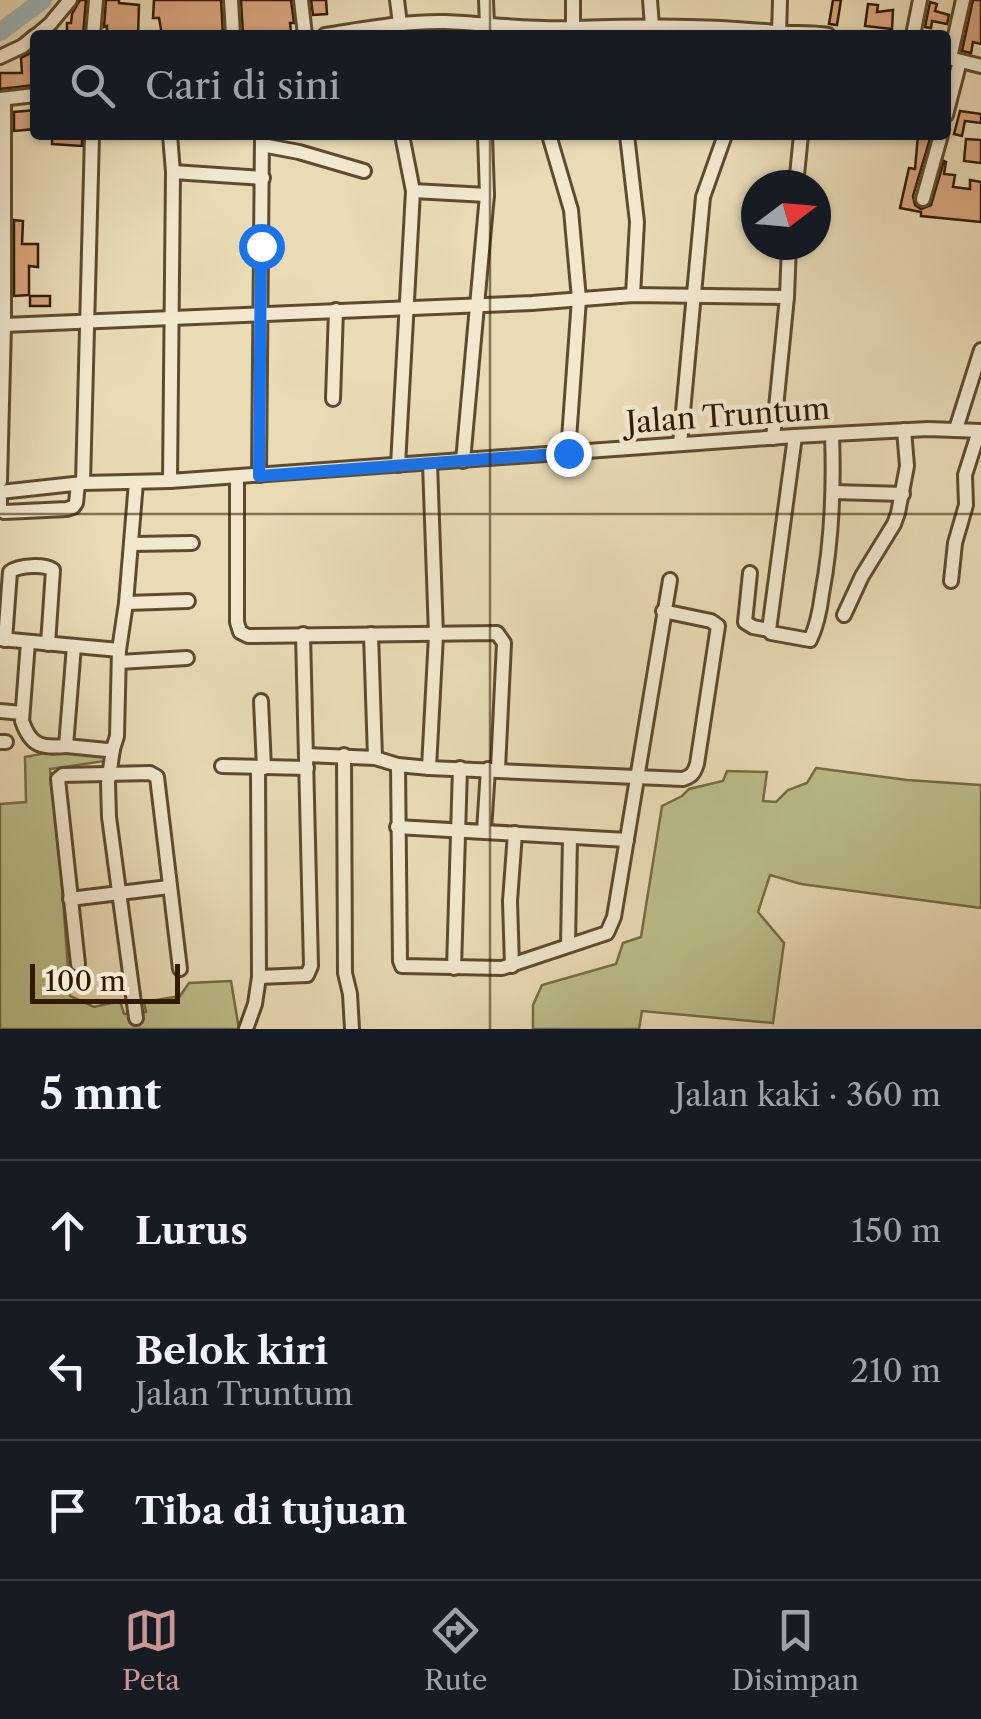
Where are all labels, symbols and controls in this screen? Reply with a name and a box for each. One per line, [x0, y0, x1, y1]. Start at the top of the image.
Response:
search box [30, 30, 951, 140]
icon: search [65, 58, 120, 113]
text: Cari di sini [145, 62, 340, 109]
north arrow [741, 170, 831, 260]
route start [239, 224, 285, 270]
street label: Jalan Truntum [621, 390, 831, 441]
route end [546, 431, 592, 477]
scale bar [30, 959, 180, 1004]
text: 100 m [45, 964, 126, 998]
text: 5 mnt [40, 1068, 161, 1120]
text: Jalan kaki · 360 m [674, 1075, 941, 1114]
icon: ahead [40, 1203, 95, 1258]
text: Lurus [135, 1207, 248, 1254]
text: 150 m [852, 1211, 941, 1250]
text: Belok kiri [135, 1327, 328, 1374]
icon: left [40, 1343, 95, 1398]
text: 210 m [851, 1351, 941, 1390]
text: Jalan Truntum [135, 1374, 353, 1413]
icon: arrive [40, 1483, 95, 1538]
text: Tiba di tujuan [135, 1487, 407, 1534]
tab: Peta [122, 1603, 180, 1697]
tab: Rute [424, 1603, 487, 1697]
tab: Disimpan [731, 1603, 859, 1697]

